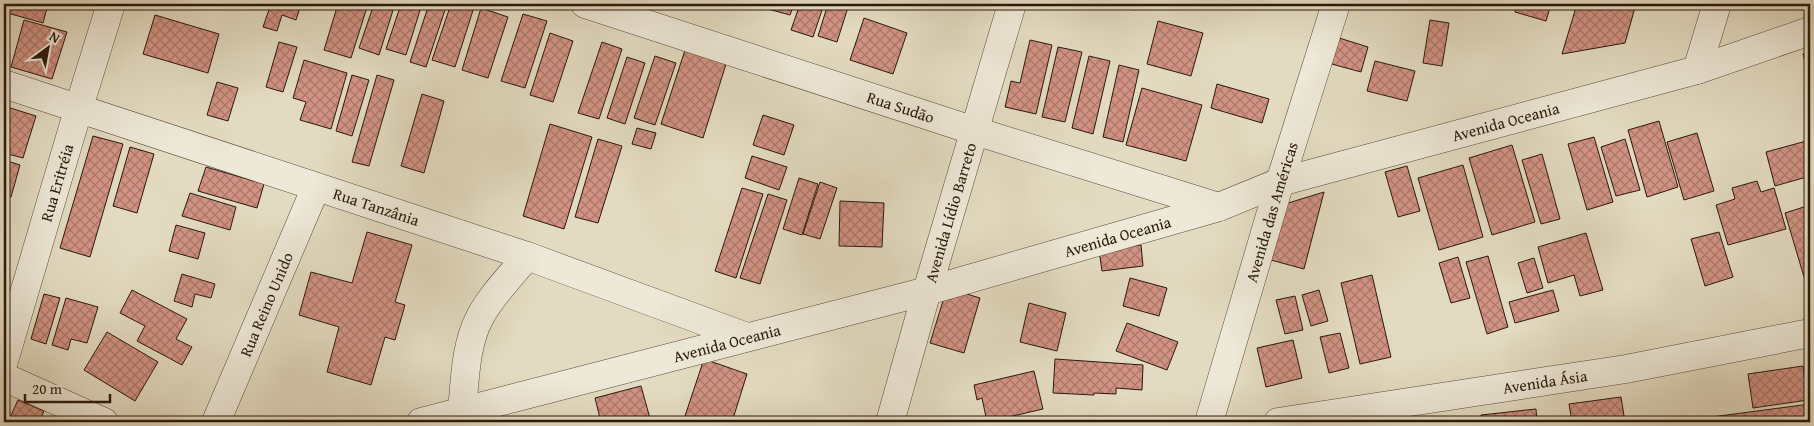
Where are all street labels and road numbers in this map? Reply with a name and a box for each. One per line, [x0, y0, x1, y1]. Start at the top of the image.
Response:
street label: Rua Sudão [864, 85, 938, 129]
street label: Avenida Oceania [1449, 95, 1562, 147]
street label: Avenida das Américas [1239, 139, 1304, 285]
street label: Rua Eritréia [34, 140, 80, 224]
street label: Avenida Lídio Barreto [918, 140, 982, 285]
street label: Rua Tanzânia [330, 181, 423, 232]
street label: Avenida Oceania [1061, 209, 1174, 263]
street label: Rua Reino Unido [233, 248, 299, 360]
street label: Avenida Oceania [671, 317, 784, 368]
street label: Avenida Ásia [1501, 363, 1589, 400]

